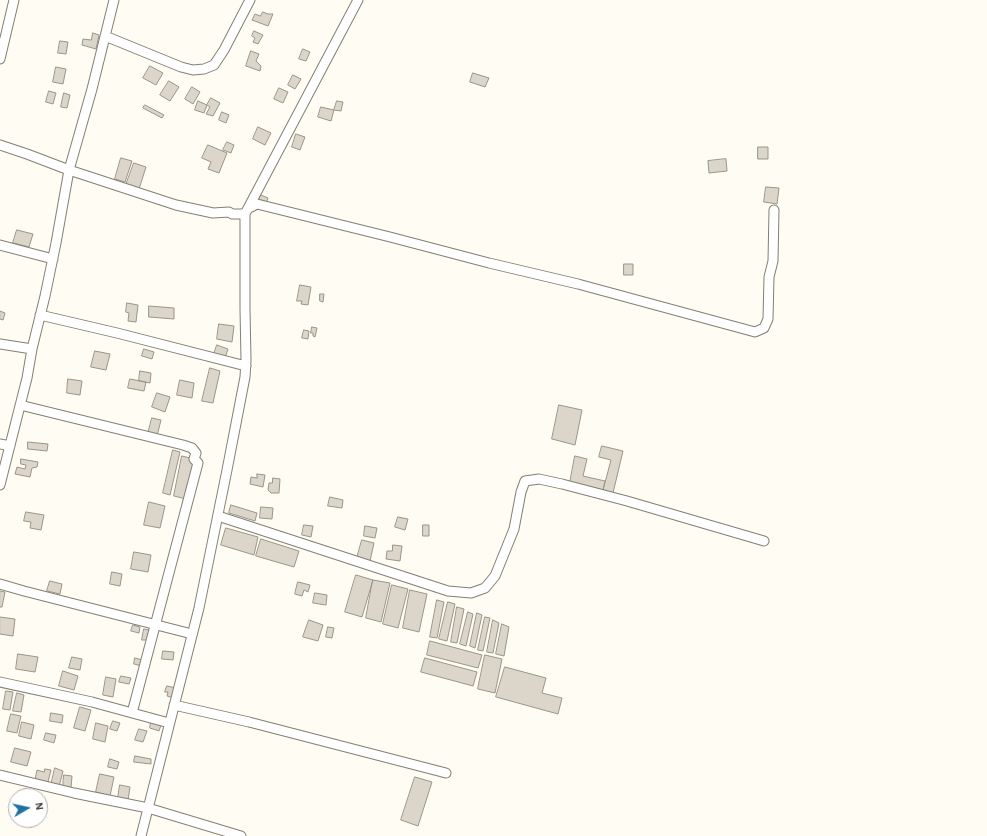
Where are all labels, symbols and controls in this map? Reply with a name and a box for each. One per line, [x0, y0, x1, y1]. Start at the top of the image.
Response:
north arrow [8, 788, 48, 828]
text: N [33, 802, 45, 811]

